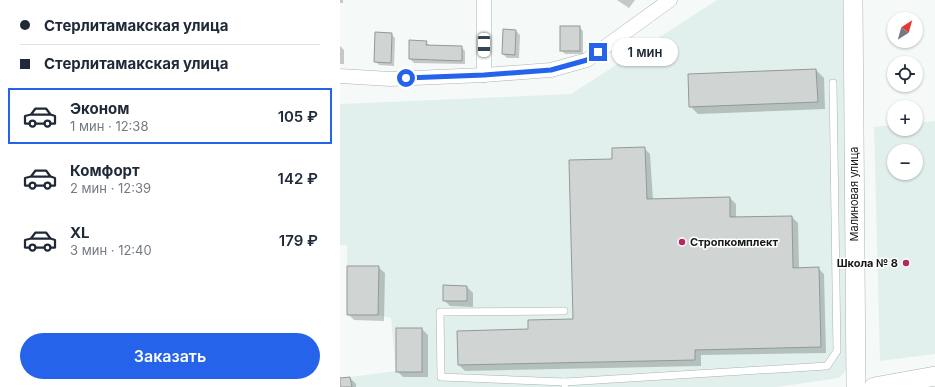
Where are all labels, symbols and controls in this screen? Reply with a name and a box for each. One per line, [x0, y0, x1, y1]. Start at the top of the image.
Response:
north arrow [887, 12, 923, 48]
map controls [887, 12, 923, 180]
text: Стерлитамакская улица [44, 16, 228, 35]
car [478, 33, 490, 57]
callout: 1 мин [612, 38, 678, 66]
route end [589, 43, 607, 61]
text: 1 мин [627, 44, 663, 60]
text: Стерлитамакская улица [44, 54, 228, 73]
button: locate [887, 56, 923, 92]
route start [397, 69, 415, 87]
icon: car [22, 98, 58, 134]
text: Эконом [70, 99, 129, 118]
button: + [887, 100, 923, 136]
text: 105 ₽ [278, 107, 318, 126]
text: 1 мин · 12:38 [70, 118, 148, 134]
button: − [887, 144, 923, 180]
street label: Малиновая улица [847, 147, 861, 241]
icon: car [22, 160, 58, 196]
text: Комфорт [70, 161, 140, 180]
text: 142 ₽ [278, 169, 318, 188]
text: 2 мин · 12:39 [70, 180, 151, 196]
icon: car [22, 222, 58, 258]
text: XL [70, 223, 90, 242]
text: 179 ₽ [279, 231, 318, 250]
place label: Стропкомплект [690, 235, 778, 249]
marker: Стропкомплект [677, 237, 687, 247]
text: 3 мин · 12:40 [70, 242, 152, 258]
place label: Школа № 8 [837, 256, 898, 270]
marker: Школа № 8 [901, 258, 911, 268]
button: Заказать [20, 333, 320, 379]

